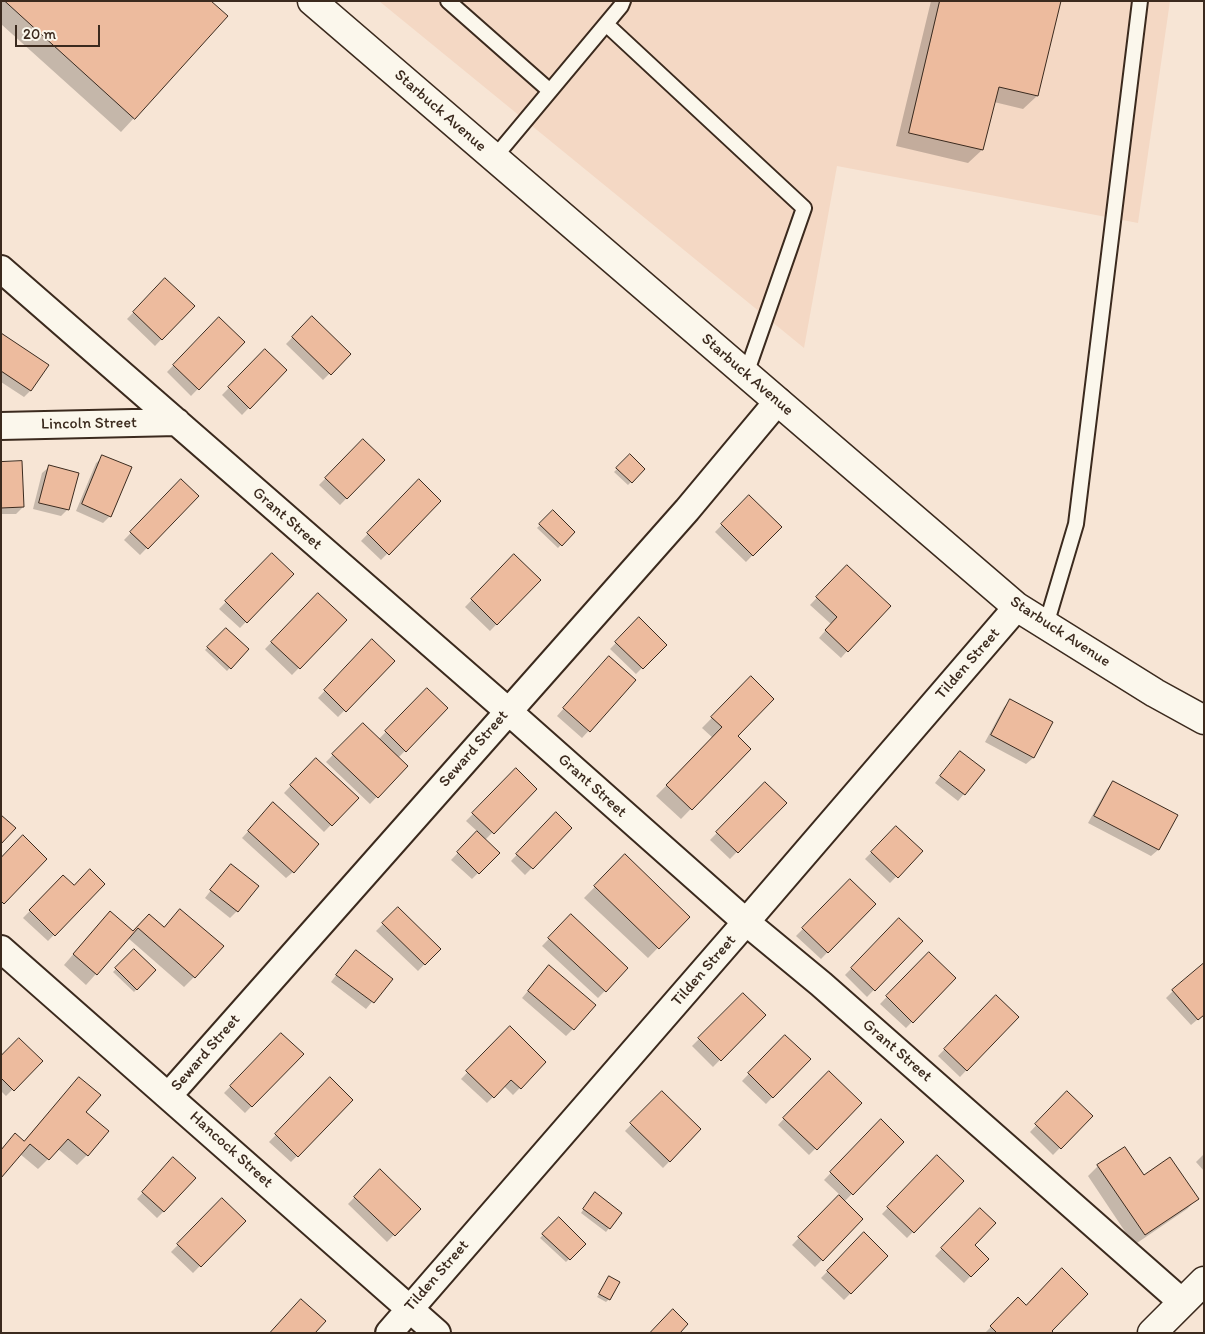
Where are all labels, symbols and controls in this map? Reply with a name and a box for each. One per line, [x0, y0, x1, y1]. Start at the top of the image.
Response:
scale bar [18, 15, 102, 47]
text: 20 m [23, 25, 56, 43]
street label: Starbuck Avenue [390, 66, 490, 156]
street label: Starbuck Avenue [697, 330, 797, 420]
street label: Lincoln Street [41, 414, 137, 434]
street label: Grant Street [248, 483, 326, 555]
street label: Starbuck Avenue [1006, 592, 1114, 672]
street label: Tilden Street [932, 624, 1004, 704]
street label: Seward Street [435, 706, 513, 792]
street label: Grant Street [554, 750, 630, 822]
street label: Tilden Street [668, 931, 740, 1011]
street label: Seward Street [167, 1010, 245, 1096]
street label: Grant Street [858, 1015, 936, 1087]
street label: Hancock Street [185, 1108, 277, 1192]
street label: Tilden Street [401, 1236, 473, 1316]

